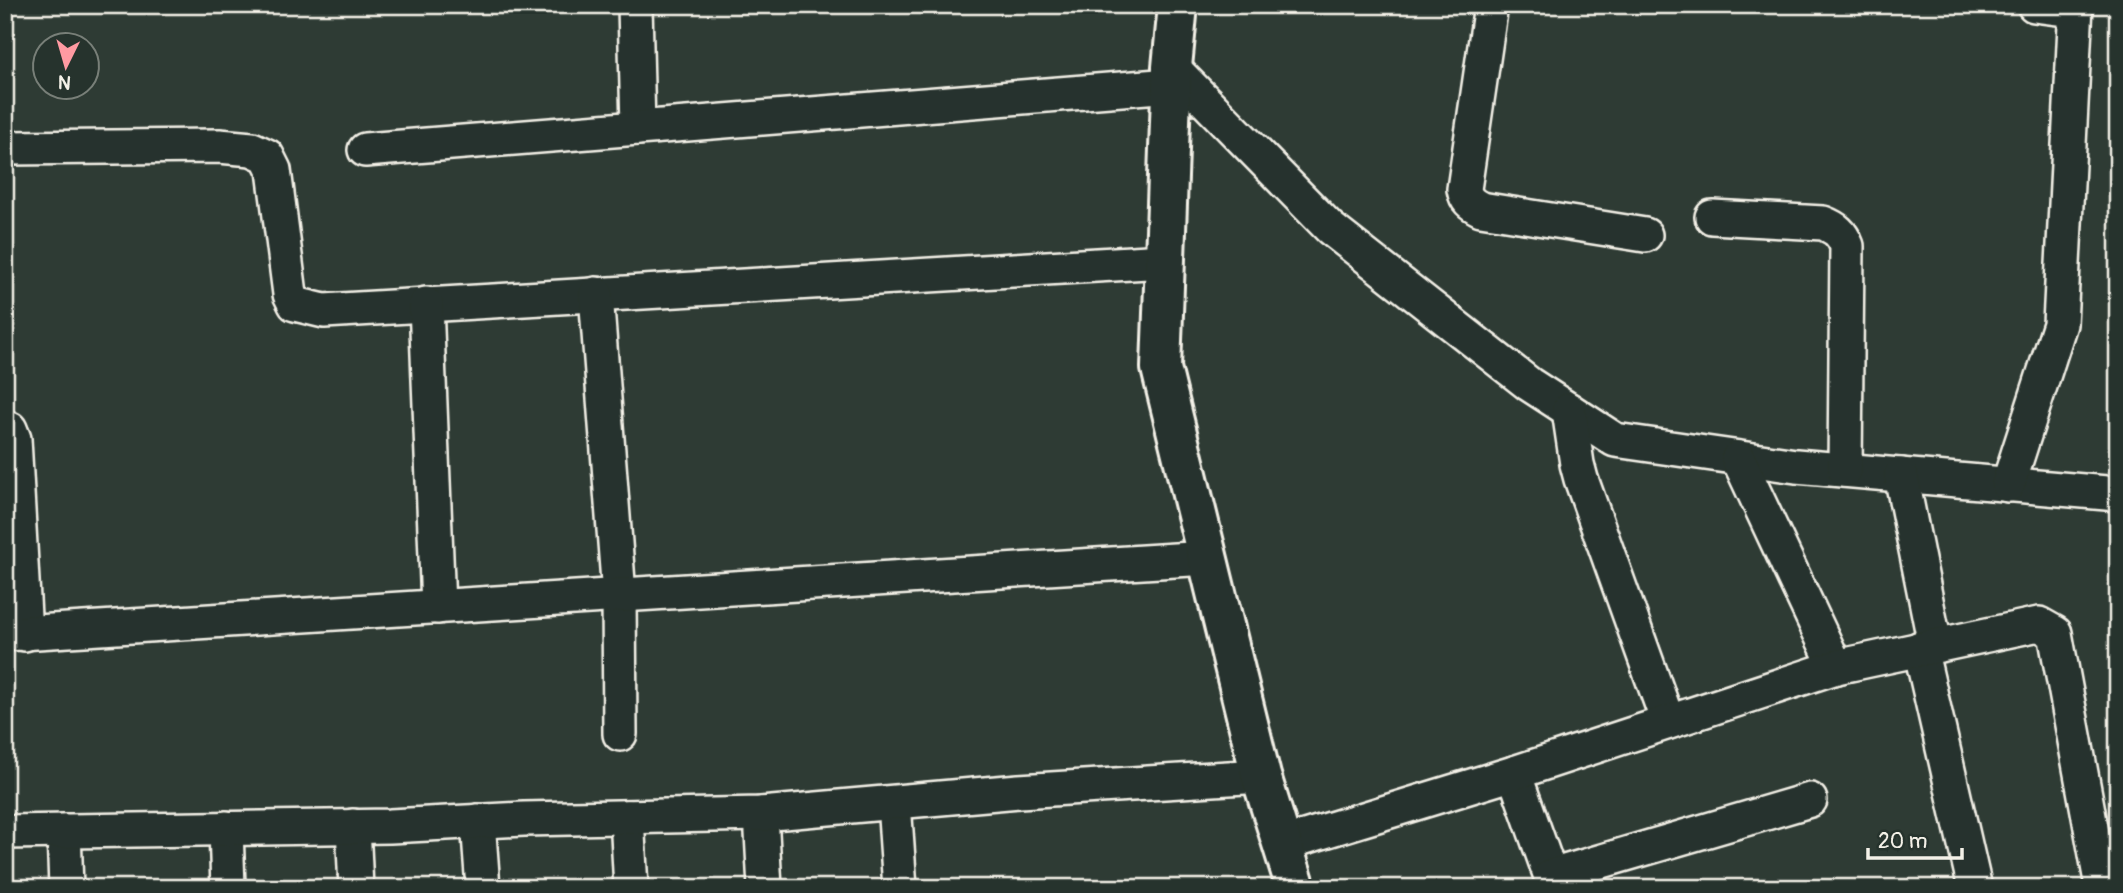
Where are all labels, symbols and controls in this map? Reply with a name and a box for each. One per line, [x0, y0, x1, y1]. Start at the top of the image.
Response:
north arrow [32, 32, 102, 102]
text: N [57, 69, 72, 94]
scale bar [1868, 816, 1962, 860]
text: 20 m [1878, 828, 1927, 855]

